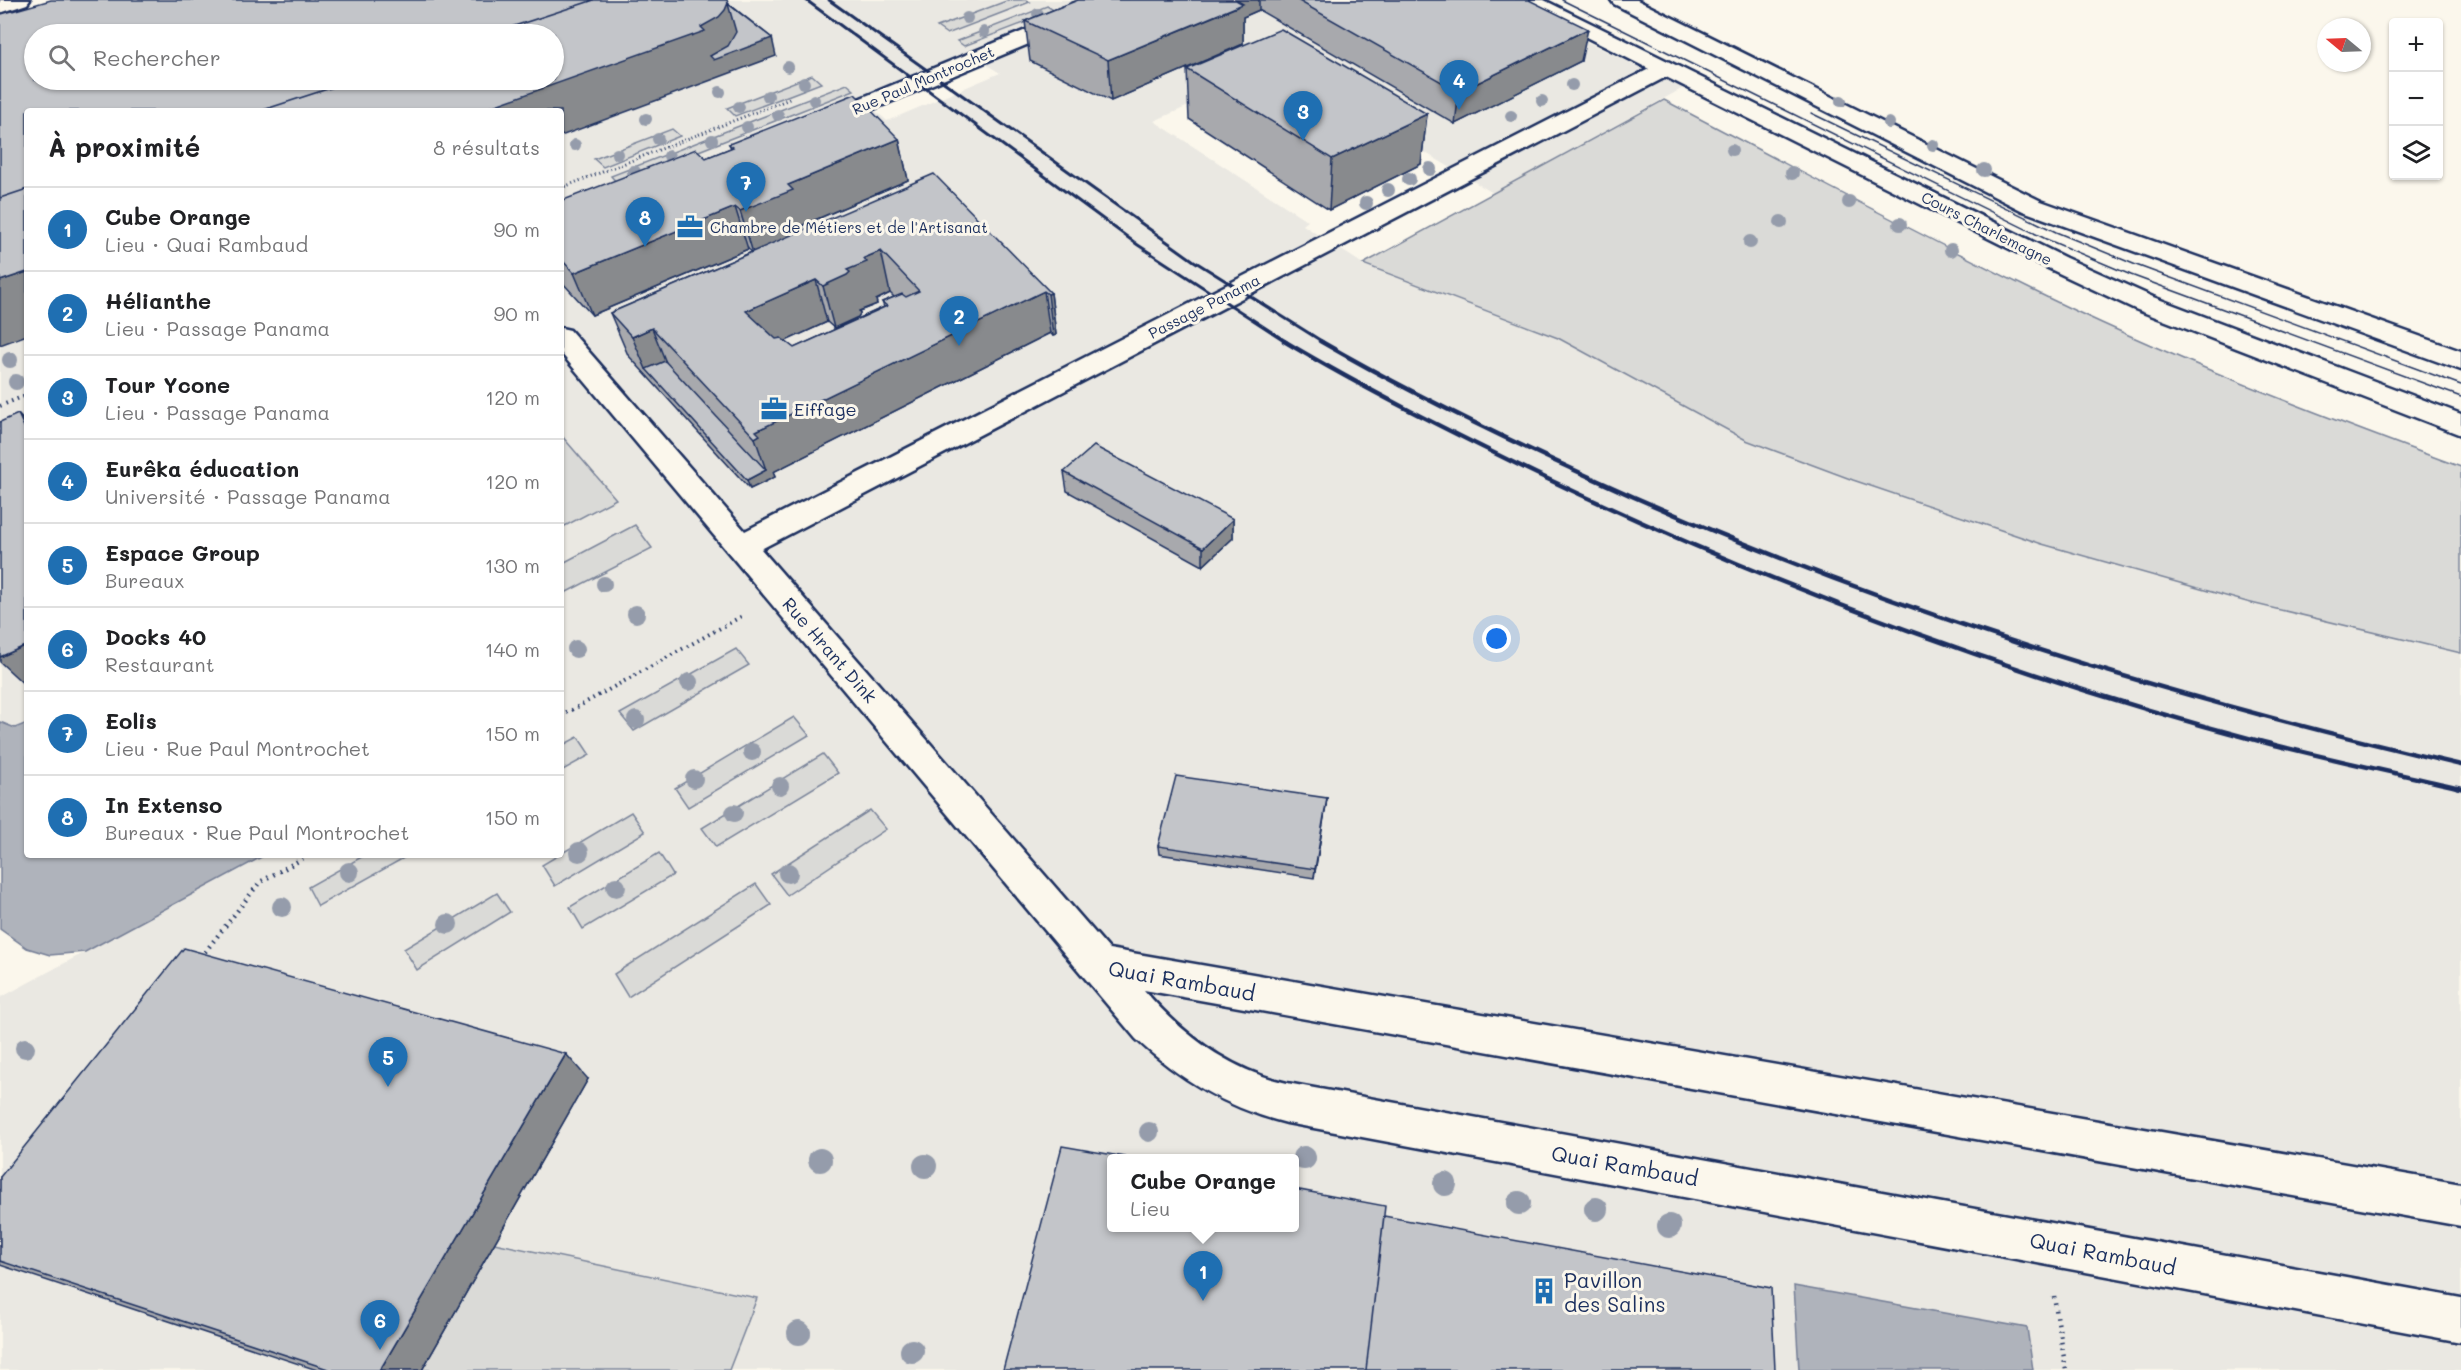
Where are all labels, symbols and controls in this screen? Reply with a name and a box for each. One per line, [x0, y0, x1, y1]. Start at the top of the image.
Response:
north arrow [2317, 18, 2371, 72]
map controls [2389, 18, 2443, 180]
button: + [2389, 18, 2443, 72]
search box [24, 24, 564, 90]
icon: search [45, 41, 78, 74]
street label: Rue Paul Montrochet [849, 41, 997, 119]
text: Rechercher [93, 43, 221, 72]
pin: 4 [1440, 60, 1478, 110]
button: − [2389, 72, 2443, 126]
pin: 3 [1284, 92, 1322, 141]
button: layers [2389, 126, 2443, 180]
text: À proximité [48, 130, 200, 164]
text: 8 résultats [433, 134, 540, 160]
pin: 7 [726, 162, 766, 212]
street label: Cours Charlemagne [1918, 186, 2056, 270]
pin: 8 [626, 198, 664, 247]
text: Cube Orange [105, 202, 251, 231]
office icon: Chambre de Métiers et de l'Artisanat [675, 212, 705, 242]
text: 1 [63, 216, 72, 242]
text: 90 m [494, 216, 540, 242]
place label: Chambre de Métiers et de l'Artisanat [710, 217, 988, 237]
text: Lieu · Quai Rambaud [105, 231, 308, 257]
street label: Passage Panama [1145, 269, 1263, 343]
text: Hélianthe [105, 286, 211, 315]
pin: 2 [940, 296, 978, 346]
text: 2 [62, 300, 73, 326]
text: 90 m [494, 300, 540, 326]
text: Lieu · Passage Panama [105, 315, 330, 341]
text: Tour Ycone [105, 370, 230, 399]
text: 3 [62, 384, 74, 410]
text: 120 m [485, 384, 540, 410]
office icon: Eiffage [759, 394, 789, 424]
place label: Eiffage [794, 397, 857, 421]
text: Lieu · Passage Panama [105, 399, 330, 425]
text: Eurêka éducation [105, 454, 299, 483]
text: 4 [61, 468, 74, 494]
text: 120 m [485, 468, 540, 494]
text: Université · Passage Panama [105, 483, 391, 509]
text: Espace Group [105, 538, 260, 567]
text: 5 [62, 552, 73, 578]
text: 130 m [485, 552, 540, 578]
text: Bureaux [105, 567, 184, 593]
street label: Rue Hrant Dink [778, 592, 882, 708]
text: Docks 40 [105, 622, 206, 651]
your location [1482, 624, 1511, 653]
text: 6 [61, 636, 74, 662]
text: 140 m [485, 636, 540, 662]
text: Restaurant [105, 651, 215, 677]
text: Eolis [105, 706, 157, 735]
text: 7 [62, 720, 73, 746]
text: 150 m [485, 720, 540, 746]
text: Lieu · Rue Paul Montrochet [105, 735, 370, 761]
text: In Extenso [105, 790, 222, 819]
text: 8 [61, 804, 74, 830]
text: 150 m [485, 804, 540, 830]
text: Bureaux · Rue Paul Montrochet [105, 819, 409, 845]
street label: Quai Rambaud [1106, 954, 1258, 1006]
pin: 5 [368, 1038, 408, 1087]
street label: Quai Rambaud [1549, 1139, 1701, 1191]
popup [1107, 1154, 1299, 1232]
text: Cube Orange [1130, 1166, 1276, 1195]
text: Lieu [1130, 1195, 1170, 1221]
street label: Quai Rambaud [2027, 1226, 2179, 1280]
pin: 1 [1184, 1252, 1222, 1301]
place label: Pavillon des Salins [1564, 1266, 1666, 1317]
building icon: Pavillon des Salins [1529, 1276, 1559, 1306]
pin: 6 [360, 1300, 400, 1350]

